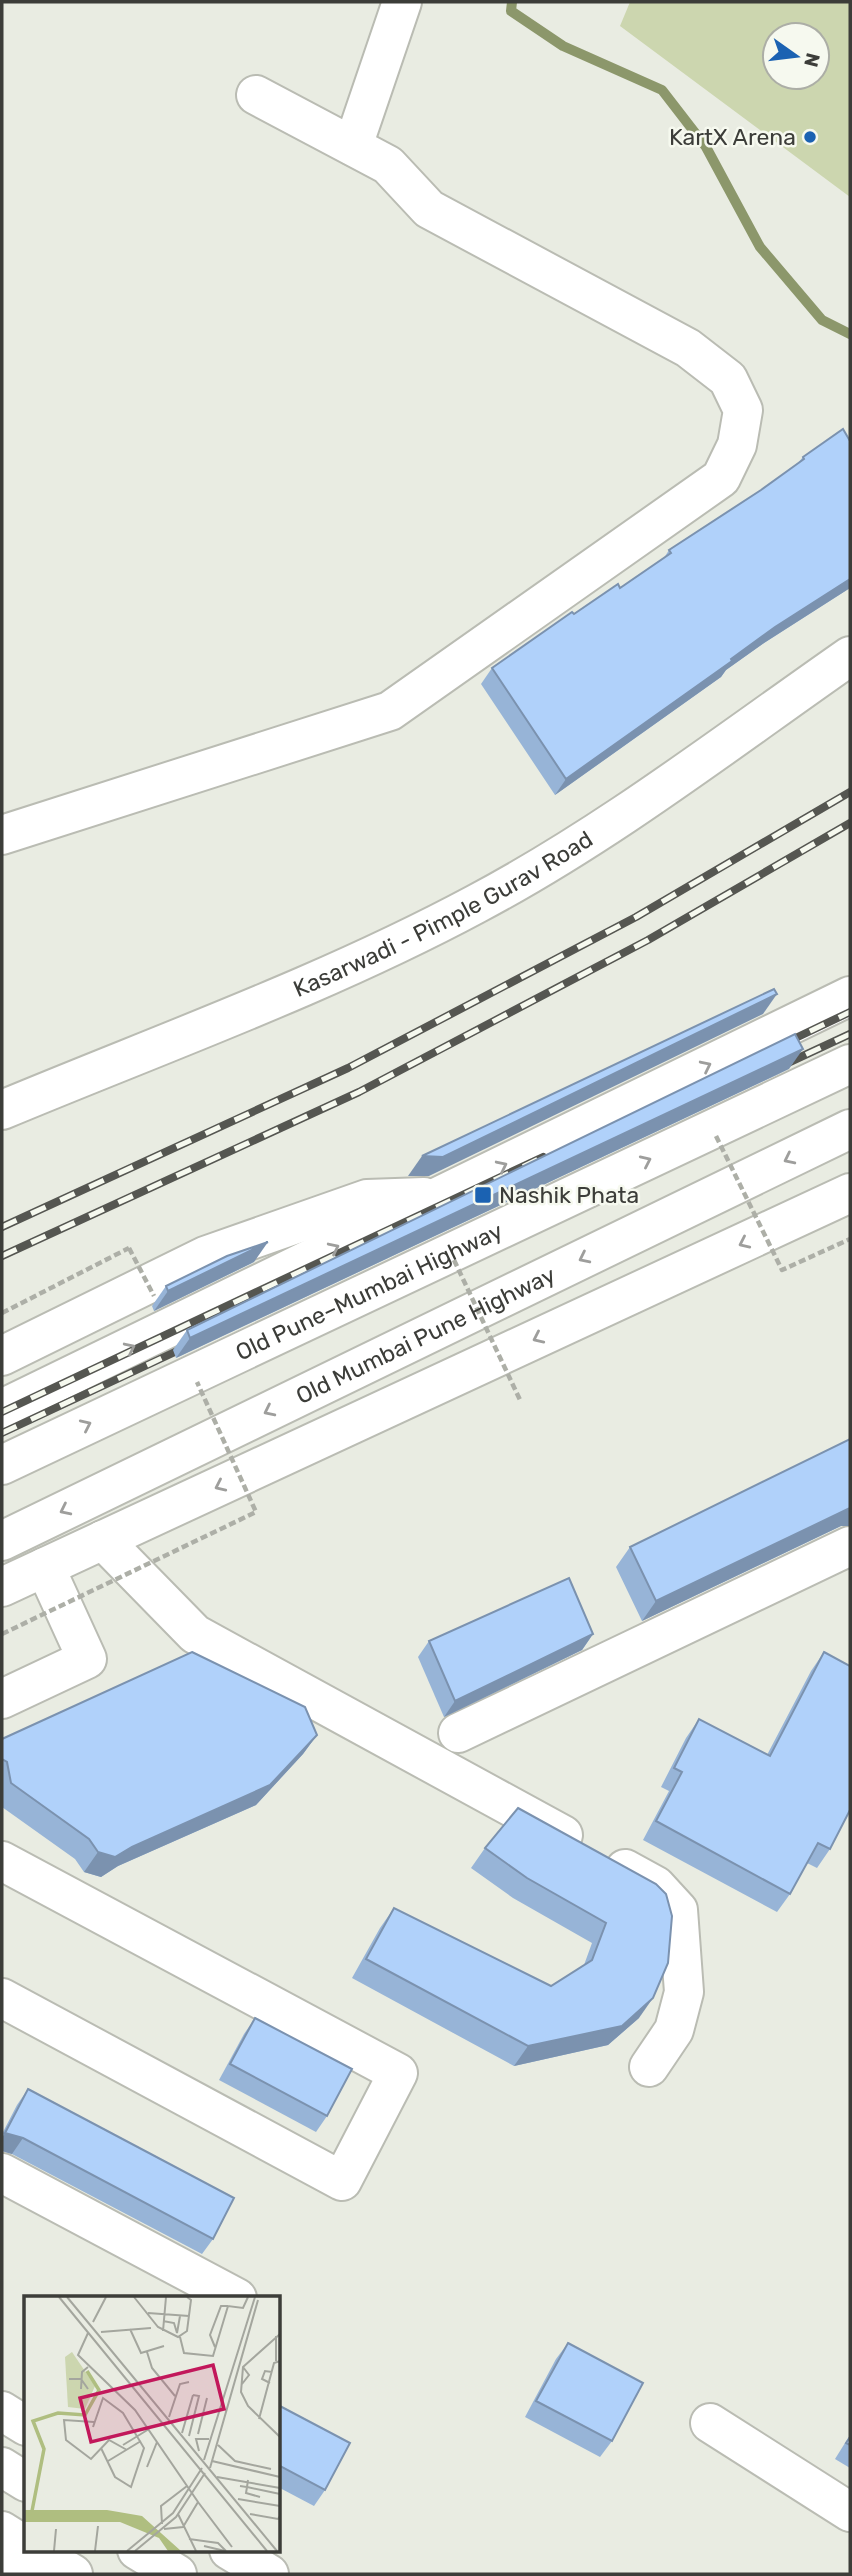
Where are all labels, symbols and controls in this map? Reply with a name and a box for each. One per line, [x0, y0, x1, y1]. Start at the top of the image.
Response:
north arrow [761, 21, 831, 91]
text: N [799, 51, 825, 69]
place label: KartX Arena [669, 123, 796, 151]
marker: KartX Arena [802, 129, 818, 145]
street label: Kasarwadi - Pimple Gurav Road [289, 825, 598, 1003]
one-way arrow [699, 1061, 711, 1075]
one-way arrow [784, 1151, 796, 1165]
one-way arrow [639, 1155, 651, 1169]
one-way arrow [495, 1161, 507, 1175]
place label: Nashik Phata [499, 1181, 639, 1209]
marker: Nashik Phata [473, 1185, 493, 1205]
street label: Old Pune–Mumbai Highway [231, 1216, 507, 1367]
one-way arrow [739, 1234, 751, 1248]
one-way arrow [327, 1242, 339, 1256]
one-way arrow [579, 1250, 591, 1264]
street label: Old Mumbai Pune Highway [292, 1260, 560, 1410]
one-way arrow [532, 1330, 545, 1344]
one-way arrow [123, 1342, 135, 1356]
one-way arrow [264, 1403, 276, 1417]
one-way arrow [79, 1420, 91, 1434]
one-way arrow [215, 1478, 227, 1492]
one-way arrow [59, 1502, 72, 1516]
inset map [24, 2296, 280, 2552]

